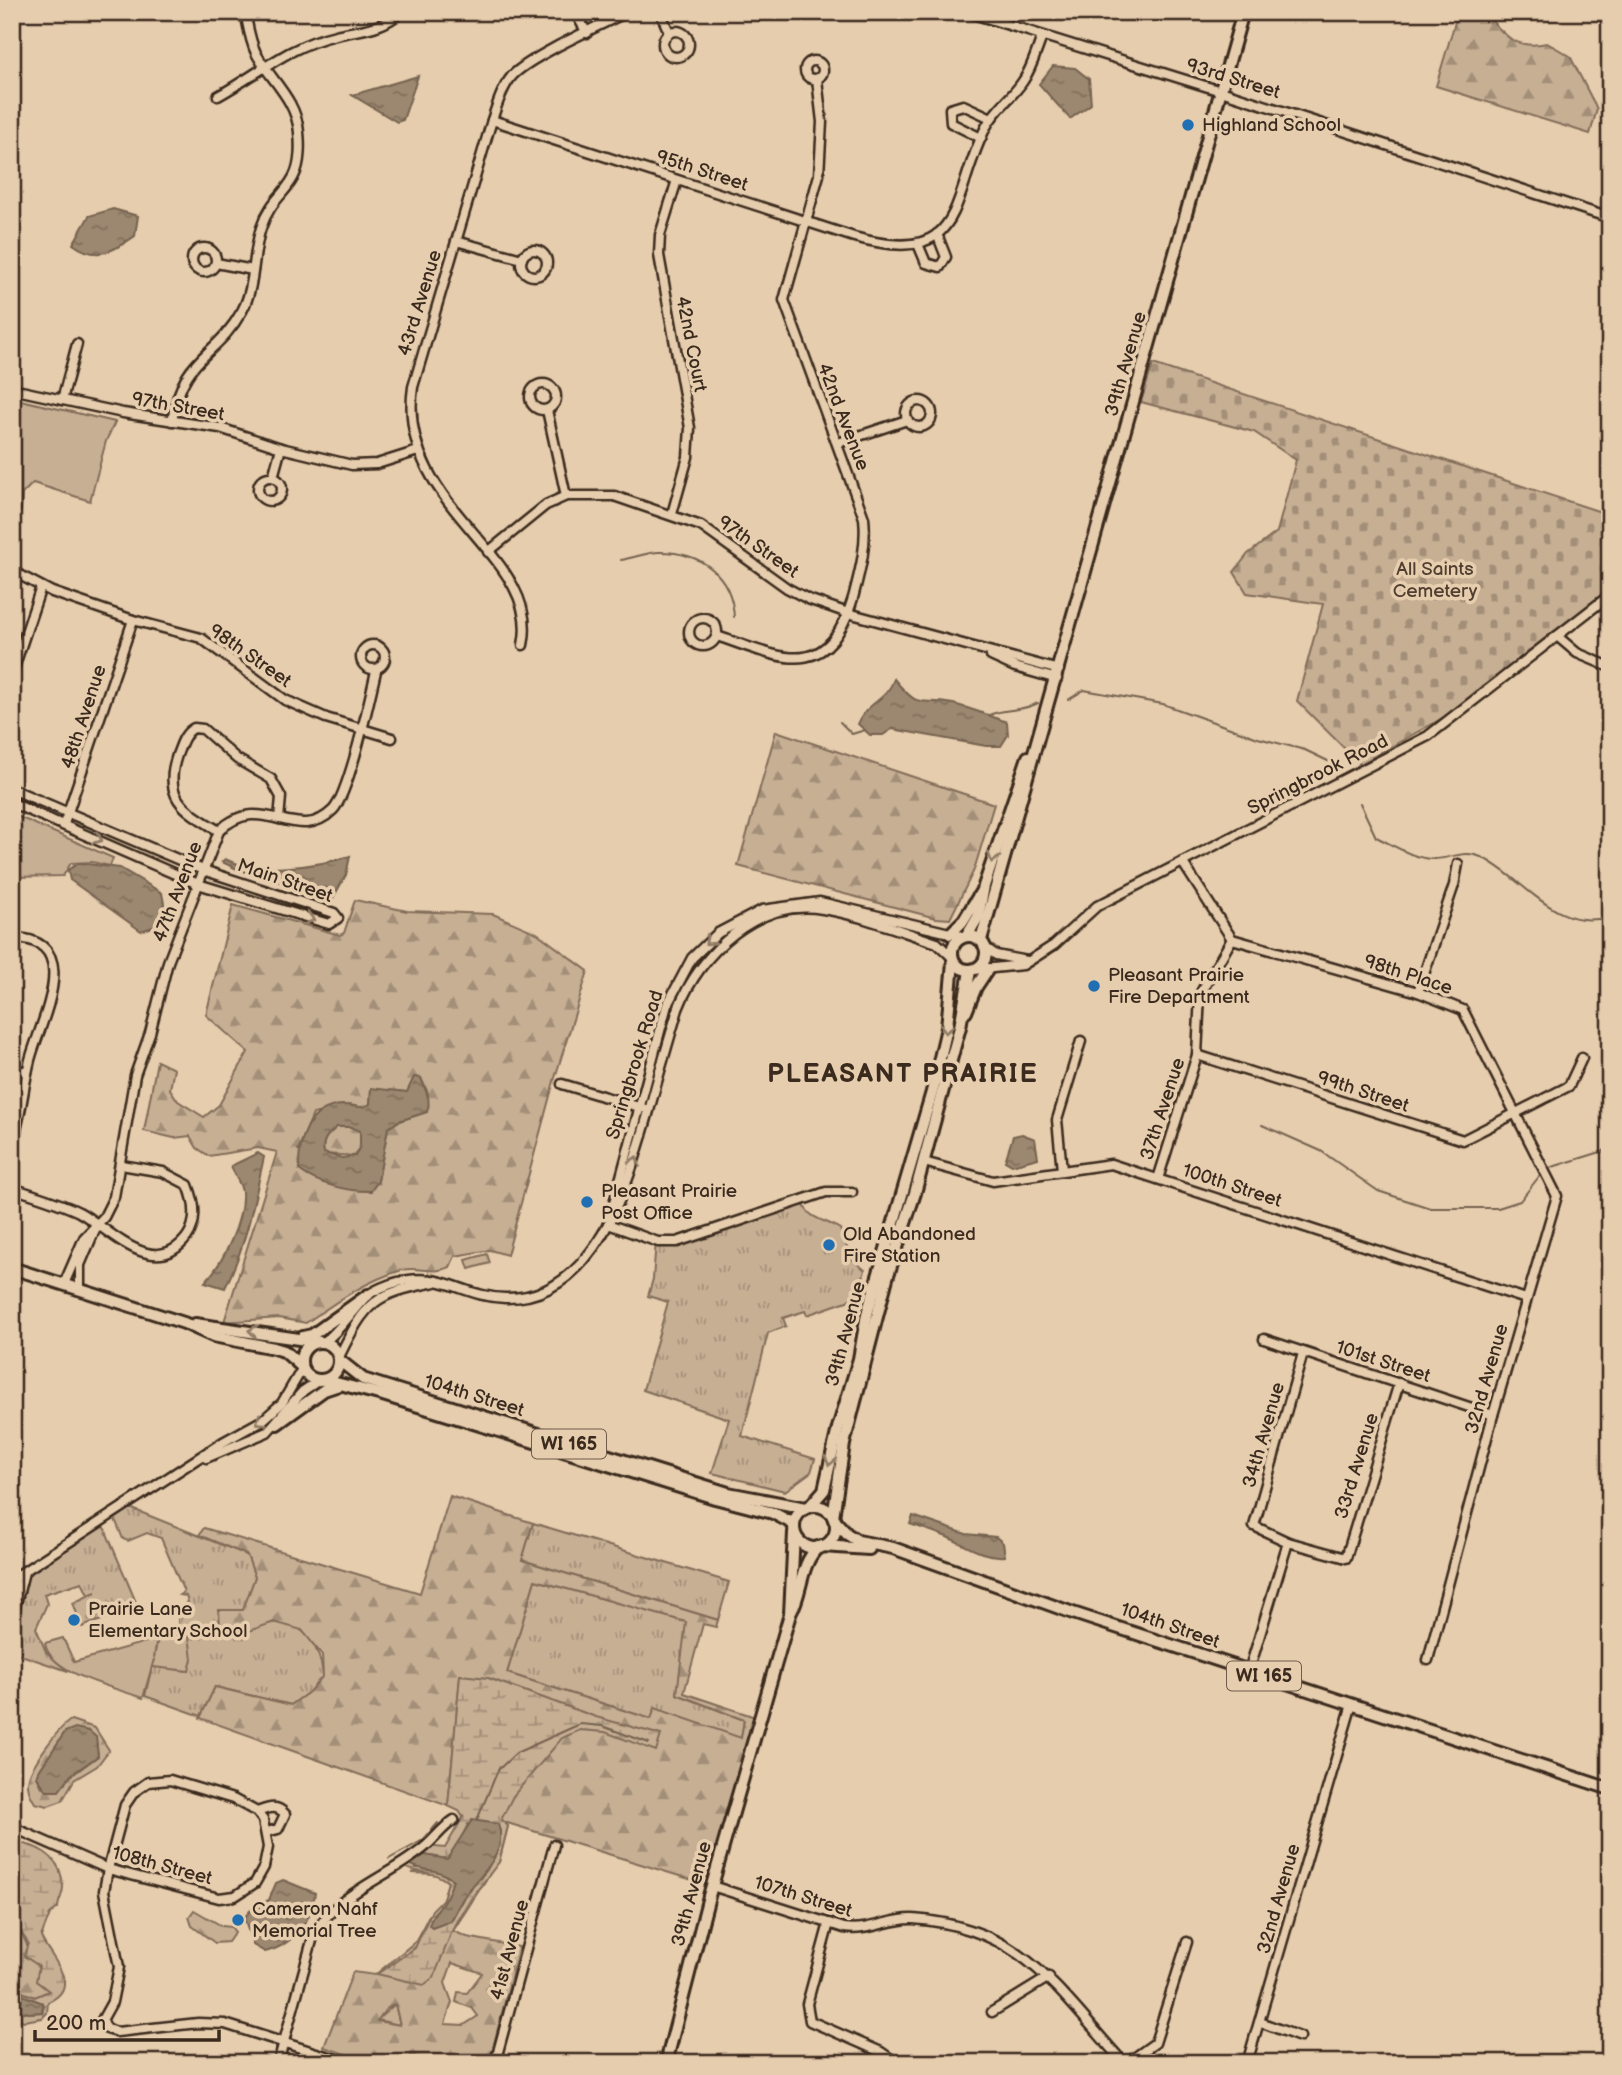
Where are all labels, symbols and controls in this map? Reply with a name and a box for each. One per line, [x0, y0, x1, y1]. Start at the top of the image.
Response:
street label: 93rd Street [1183, 54, 1283, 104]
place label: Highland School [1202, 114, 1341, 137]
marker: Highland School [1180, 117, 1196, 133]
street label: 95th Street [653, 145, 751, 197]
street label: 43rd Avenue [393, 247, 447, 359]
street label: 42nd Court [670, 294, 712, 394]
street label: 39th Avenue [1100, 309, 1152, 419]
street label: 42nd Avenue [812, 360, 874, 474]
street label: 97th Street [130, 388, 226, 426]
street label: 97th Street [713, 511, 803, 583]
park label: All Saints Cemetery [1393, 558, 1478, 603]
street label: 98th Street [204, 619, 296, 693]
street label: 48th Avenue [56, 662, 112, 772]
street label: Springbrook Road [1244, 730, 1392, 820]
one-way arrow [91, 831, 103, 845]
street label: 47th Avenue [148, 838, 208, 946]
one-way arrow [987, 852, 1001, 864]
street label: Main Street [234, 854, 336, 908]
one-way arrow [304, 911, 316, 925]
one-way arrow [704, 933, 717, 945]
street label: 98th Place [1361, 950, 1455, 1000]
place label: Pleasant Prairie Fire Department [1108, 964, 1250, 1009]
marker: Pleasant Prairie Fire Department [1086, 978, 1102, 994]
street label: Springbrook Road [601, 988, 669, 1142]
one-way arrow [939, 1023, 954, 1035]
street label: 37th Avenue [1136, 1055, 1190, 1163]
district label: PLEASANT PRAIRIE [767, 1059, 1039, 1090]
street label: 99th Street [1314, 1066, 1412, 1118]
one-way arrow [626, 1155, 641, 1167]
street label: 100th Street [1179, 1159, 1285, 1213]
place label: Pleasant Prairie Post Office [601, 1180, 737, 1225]
marker: Pleasant Prairie Post Office [579, 1194, 595, 1210]
place label: Old Abandoned Fire Station [843, 1223, 976, 1268]
marker: Old Abandoned Fire Station [821, 1237, 837, 1253]
street label: 39th Avenue [821, 1279, 871, 1389]
street label: 32nd Avenue [1460, 1321, 1514, 1437]
one-way arrow [247, 1324, 259, 1339]
street label: 101st Street [1333, 1336, 1433, 1388]
street label: 104th Street [421, 1370, 527, 1422]
street label: 34th Avenue [1238, 1380, 1290, 1490]
street label: 33rd Avenue [1330, 1410, 1384, 1522]
one-way arrow [255, 1412, 268, 1425]
road number: WI 165 [532, 1429, 606, 1458]
one-way arrow [823, 1455, 838, 1467]
place label: Prairie Lane Elementary School [88, 1598, 247, 1643]
street label: 104th Street [1117, 1598, 1223, 1654]
marker: Prairie Lane Elementary School [66, 1612, 82, 1628]
road number: WI 165 [1227, 1661, 1301, 1690]
street label: 39th Avenue [667, 1839, 717, 1949]
street label: 32nd Avenue [1252, 1841, 1306, 1957]
street label: 108th Street [109, 1842, 215, 1890]
street label: 107th Street [751, 1871, 855, 1923]
street label: 41st Avenue [486, 1897, 534, 2003]
place label: Cameron Nahf Memorial Tree [252, 1898, 378, 1943]
marker: Cameron Nahf Memorial Tree [230, 1912, 246, 1928]
scale bar [35, 1998, 219, 2042]
text: 200 m [46, 2011, 106, 2036]

